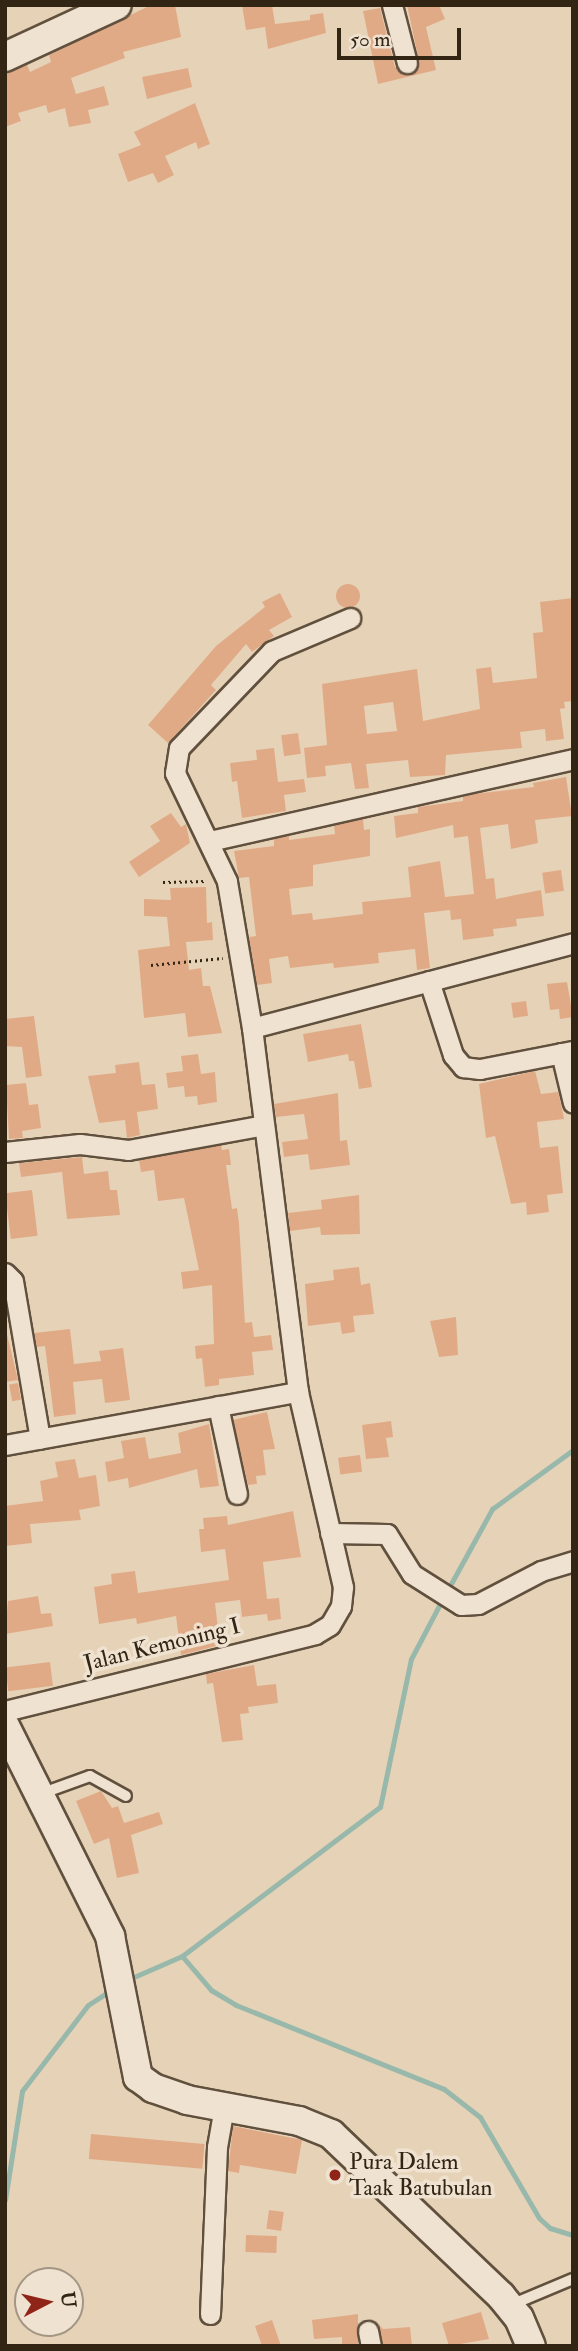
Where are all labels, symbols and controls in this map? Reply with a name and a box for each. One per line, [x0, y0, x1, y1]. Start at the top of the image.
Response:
scale bar [340, 14, 464, 58]
text: 50 m [350, 26, 391, 53]
street label: Jalan Kemoning I [81, 1612, 243, 1678]
place label: Pura Dalem Taak Batubulan [349, 2148, 492, 2202]
marker: Pura Dalem Taak Batubulan [327, 2167, 343, 2183]
north arrow [14, 2267, 84, 2337]
text: U [55, 2290, 81, 2309]

